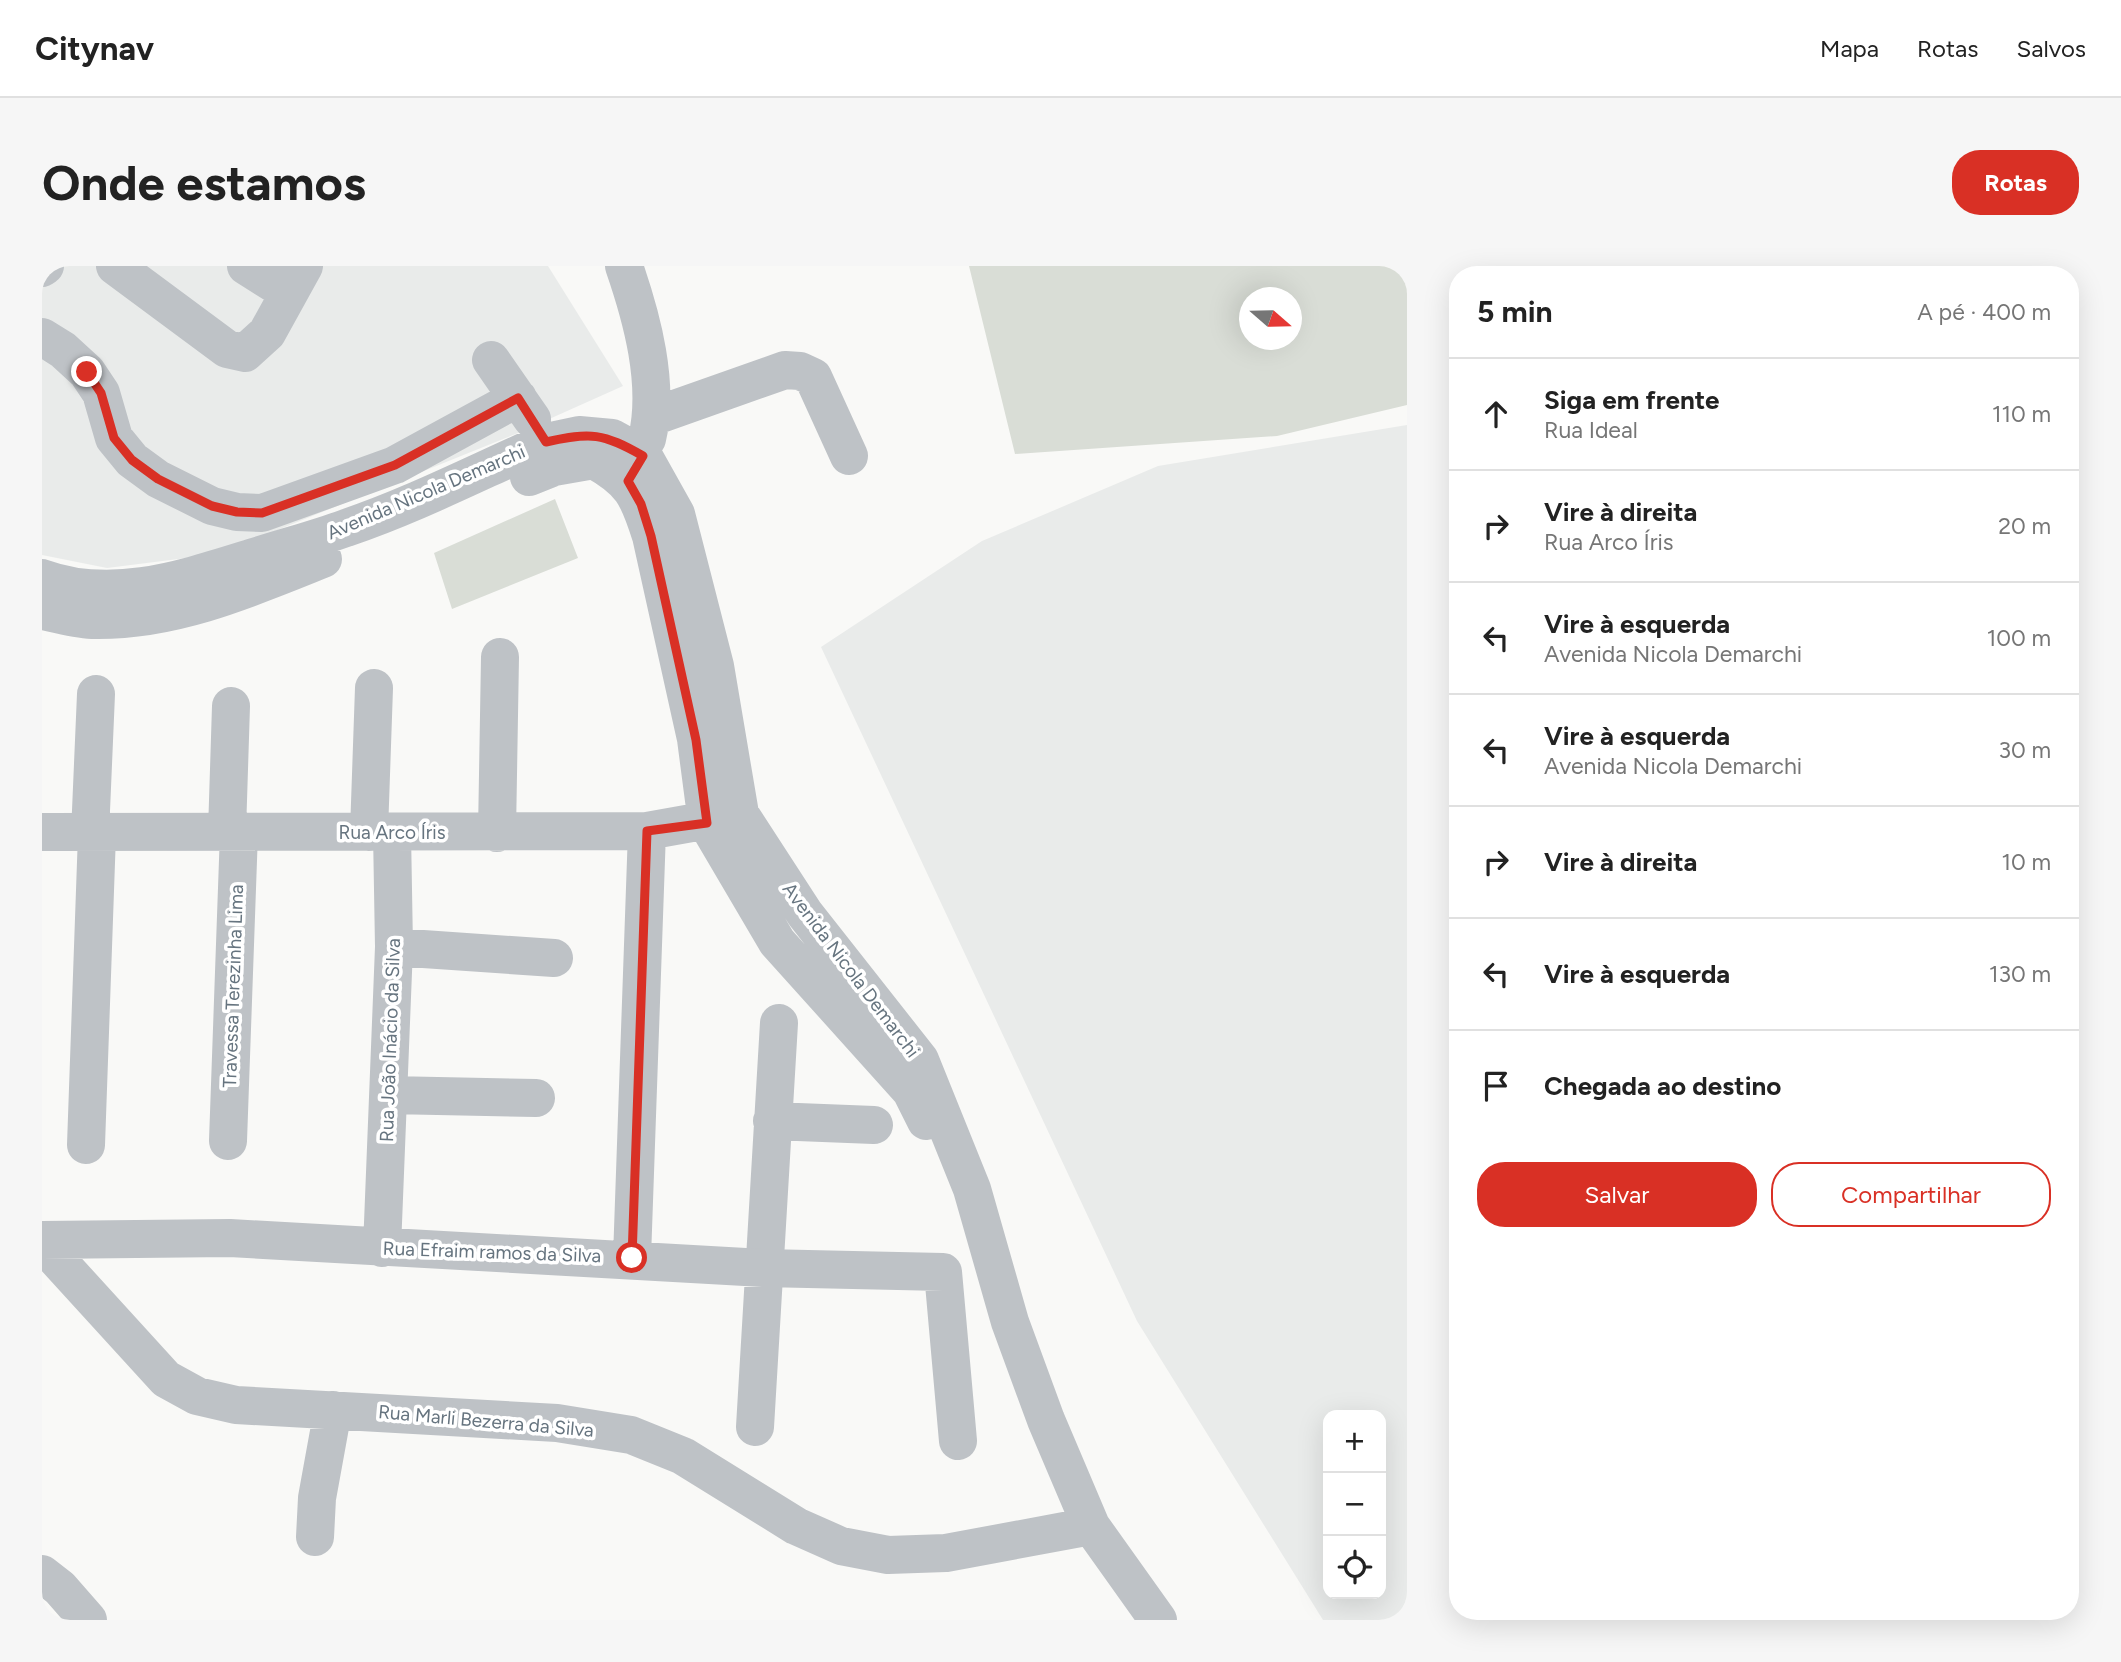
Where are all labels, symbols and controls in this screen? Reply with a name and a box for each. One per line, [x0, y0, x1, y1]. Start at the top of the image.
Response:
text: Citynav [35, 29, 154, 68]
text: Mapa [1820, 34, 1879, 63]
text: Rotas [1917, 34, 1978, 63]
text: Salvos [2016, 34, 2086, 63]
button: Rotas [1952, 150, 2079, 215]
text: Onde estamos [42, 153, 366, 212]
north arrow [1239, 287, 1302, 350]
text: 5 min [1477, 293, 1553, 330]
text: A pé · 400 m [1917, 298, 2051, 326]
route end [71, 356, 102, 387]
text: Siga em frente [1544, 384, 1719, 416]
icon: ahead [1477, 395, 1515, 433]
text: 110 m [1992, 400, 2051, 428]
text: Rua Ideal [1544, 416, 1638, 444]
street label: Avenida Nicola Demarchi [323, 440, 529, 544]
text: Vire à direita [1544, 496, 1697, 528]
icon: right [1477, 507, 1515, 545]
text: 20 m [1998, 512, 2051, 540]
text: Rua Arco Íris [1544, 528, 1674, 556]
text: Vire à esquerda [1544, 608, 1730, 640]
icon: left [1477, 619, 1515, 657]
text: 100 m [1987, 624, 2051, 652]
text: Avenida Nicola Demarchi [1544, 640, 1802, 668]
text: Vire à esquerda [1544, 720, 1730, 752]
icon: left [1477, 731, 1515, 769]
text: 30 m [1998, 736, 2051, 764]
text: Avenida Nicola Demarchi [1544, 752, 1802, 780]
street label: Rua Arco Íris [339, 821, 446, 844]
icon: right [1477, 843, 1515, 881]
text: Vire à direita [1544, 846, 1697, 878]
text: 10 m [2002, 848, 2051, 876]
street label: Avenida Nicola Demarchi [778, 878, 924, 1062]
street label: Travessa Terezinha Lima [218, 884, 248, 1088]
street label: Rua João Inácio da Silva [375, 938, 405, 1142]
icon: left [1477, 955, 1515, 993]
text: Vire à esquerda [1544, 958, 1730, 990]
text: 130 m [1989, 960, 2051, 988]
icon: arrive [1477, 1067, 1515, 1105]
text: Chegada ao destino [1544, 1070, 1781, 1102]
button: Salvar [1477, 1162, 1757, 1227]
button: Compartilhar [1771, 1162, 2051, 1227]
street label: Rua Efraim ramos da Silva [382, 1237, 602, 1267]
route start [616, 1242, 647, 1273]
street label: Rua Marli Bezerra da Silva [377, 1400, 595, 1442]
map controls [1323, 1410, 1386, 1599]
button: + [1323, 1410, 1386, 1473]
button: − [1323, 1473, 1386, 1536]
button: locate [1323, 1536, 1386, 1599]

